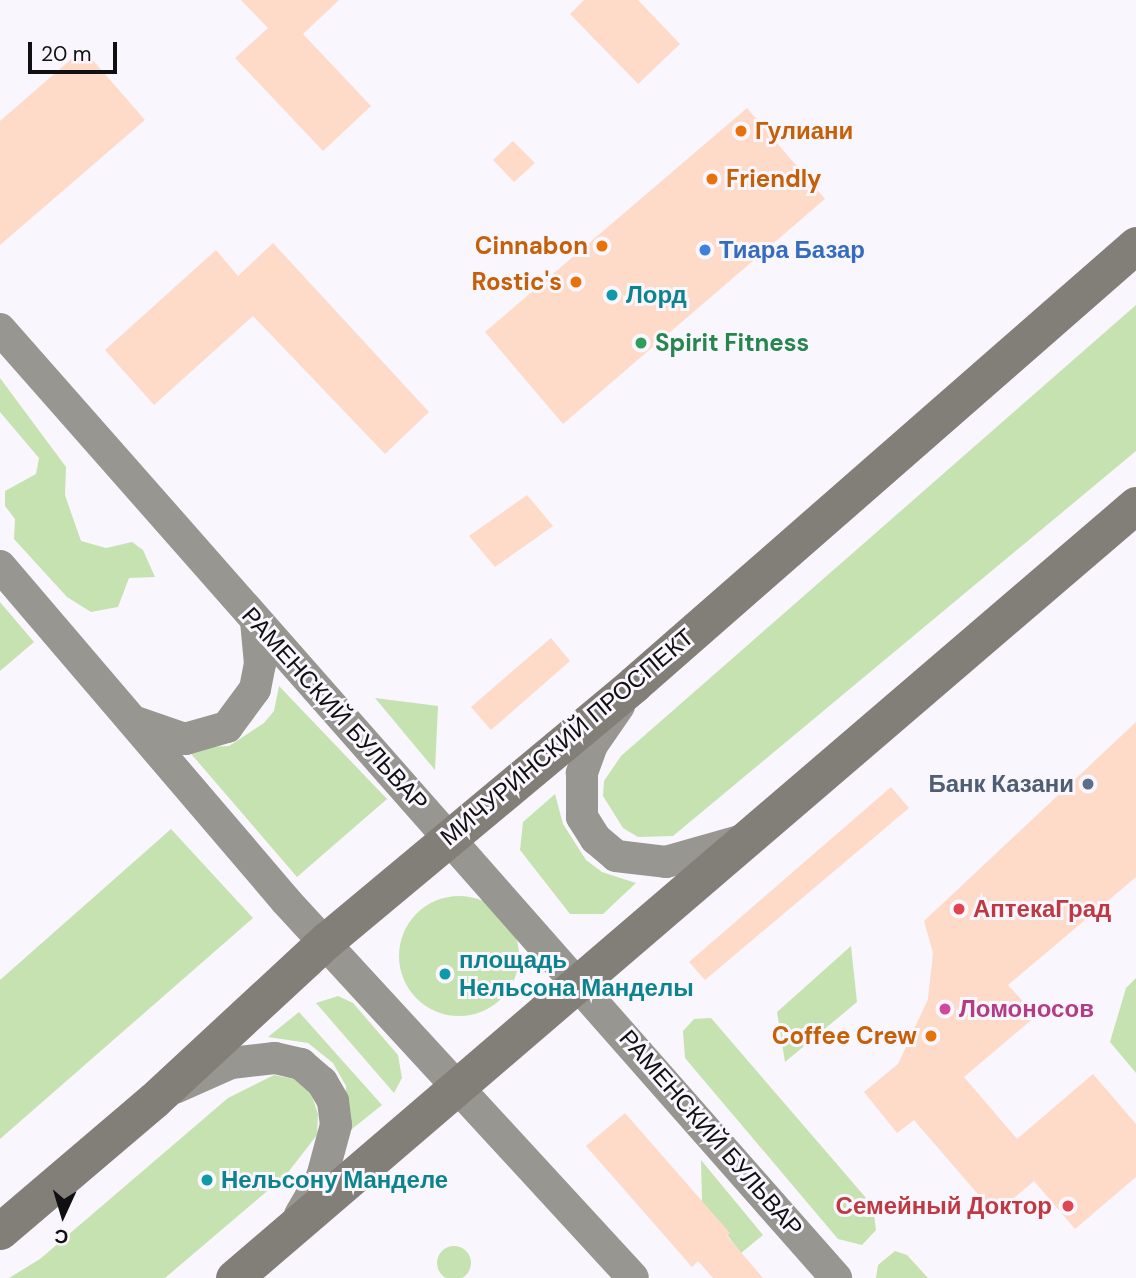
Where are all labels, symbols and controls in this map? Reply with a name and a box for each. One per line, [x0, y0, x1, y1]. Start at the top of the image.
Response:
scale bar [32, 28, 121, 72]
text: 20 m [41, 40, 92, 68]
place label: Гулиани [755, 117, 853, 145]
marker: Гулиани [733, 123, 749, 139]
place label: Friendly [726, 165, 822, 193]
marker: Friendly [704, 171, 720, 187]
place label: Cinnabon [475, 232, 588, 260]
place label: Тиара Базар [719, 236, 865, 264]
marker: Cinnabon [594, 238, 610, 254]
marker: Тиара Базар [697, 242, 713, 258]
place label: Rostic's [471, 268, 562, 296]
marker: Rostic's [568, 274, 584, 290]
place label: Лорд [626, 281, 687, 309]
marker: Лорд [604, 287, 620, 303]
place label: Spirit Fitness [655, 329, 809, 357]
marker: Spirit Fitness [633, 335, 649, 351]
street label: РАМЕНСКИЙ БУЛЬВАР [236, 601, 434, 817]
street label: МИЧУРИНСКИЙ ПРОСПЕКТ [434, 623, 700, 851]
place label: Банк Казани [928, 770, 1074, 798]
marker: Банк Казани [1080, 776, 1096, 792]
place label: АптекаГрад [973, 895, 1111, 923]
marker: АптекаГрад [951, 901, 967, 917]
place label: площадь Нельсона Манделы [459, 946, 694, 1002]
marker: площадь Нельсона Манделы [437, 966, 453, 982]
place label: Ломоносов [959, 995, 1094, 1023]
marker: Ломоносов [937, 1001, 953, 1017]
place label: Coffee Crew [772, 1022, 917, 1050]
street label: РАМЕНСКИЙ БУЛЬВАР [613, 1024, 809, 1242]
marker: Coffee Crew [923, 1028, 939, 1044]
place label: Нельсону Манделе [221, 1166, 448, 1194]
marker: Нельсону Манделе [199, 1172, 215, 1188]
north arrow [28, 1180, 98, 1250]
place label: Семейный Доктор [836, 1192, 1052, 1220]
marker: Семейный Доктор [1058, 1196, 1078, 1216]
text: С [54, 1223, 69, 1249]

